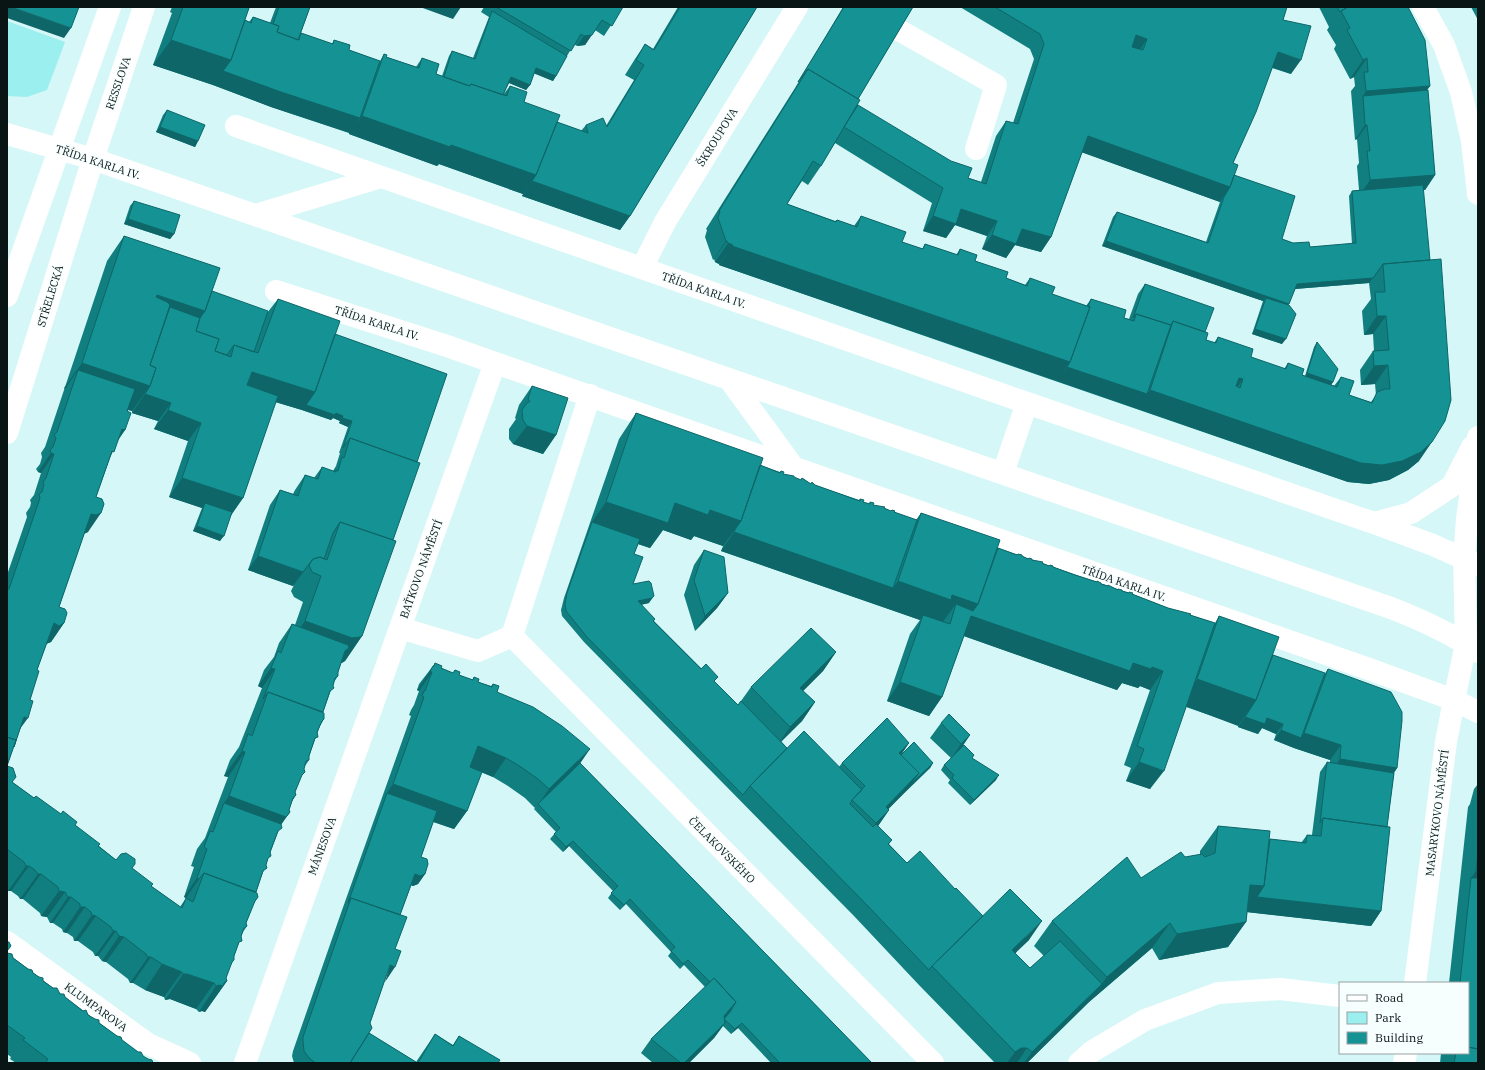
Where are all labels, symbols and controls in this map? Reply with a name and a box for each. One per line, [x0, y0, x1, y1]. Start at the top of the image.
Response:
street label: RESSLOVA [102, 54, 134, 112]
street label: ŠKROUPOVA [693, 105, 741, 169]
street label: TŘÍDA KARLA IV. [54, 142, 142, 182]
street label: STŘELECKÁ [34, 263, 66, 329]
street label: TŘÍDA KARLA IV. [660, 269, 748, 311]
street label: TŘÍDA KARLA IV. [333, 303, 421, 343]
street label: BAŤKOVO NÁMĚSTÍ [397, 518, 445, 620]
street label: TŘÍDA KARLA IV. [1080, 562, 1168, 604]
street label: MASARYKOVO NÁMĚSTÍ [1422, 749, 1452, 877]
street label: MÁNESOVA [305, 814, 339, 877]
street label: ČELAKOVSKÉHO [686, 814, 758, 886]
street label: KLUMPAROVA [62, 979, 131, 1035]
legend [1339, 982, 1469, 1054]
text: Road [1375, 990, 1404, 1005]
text: Park [1375, 1010, 1401, 1025]
text: Building [1375, 1030, 1423, 1045]

